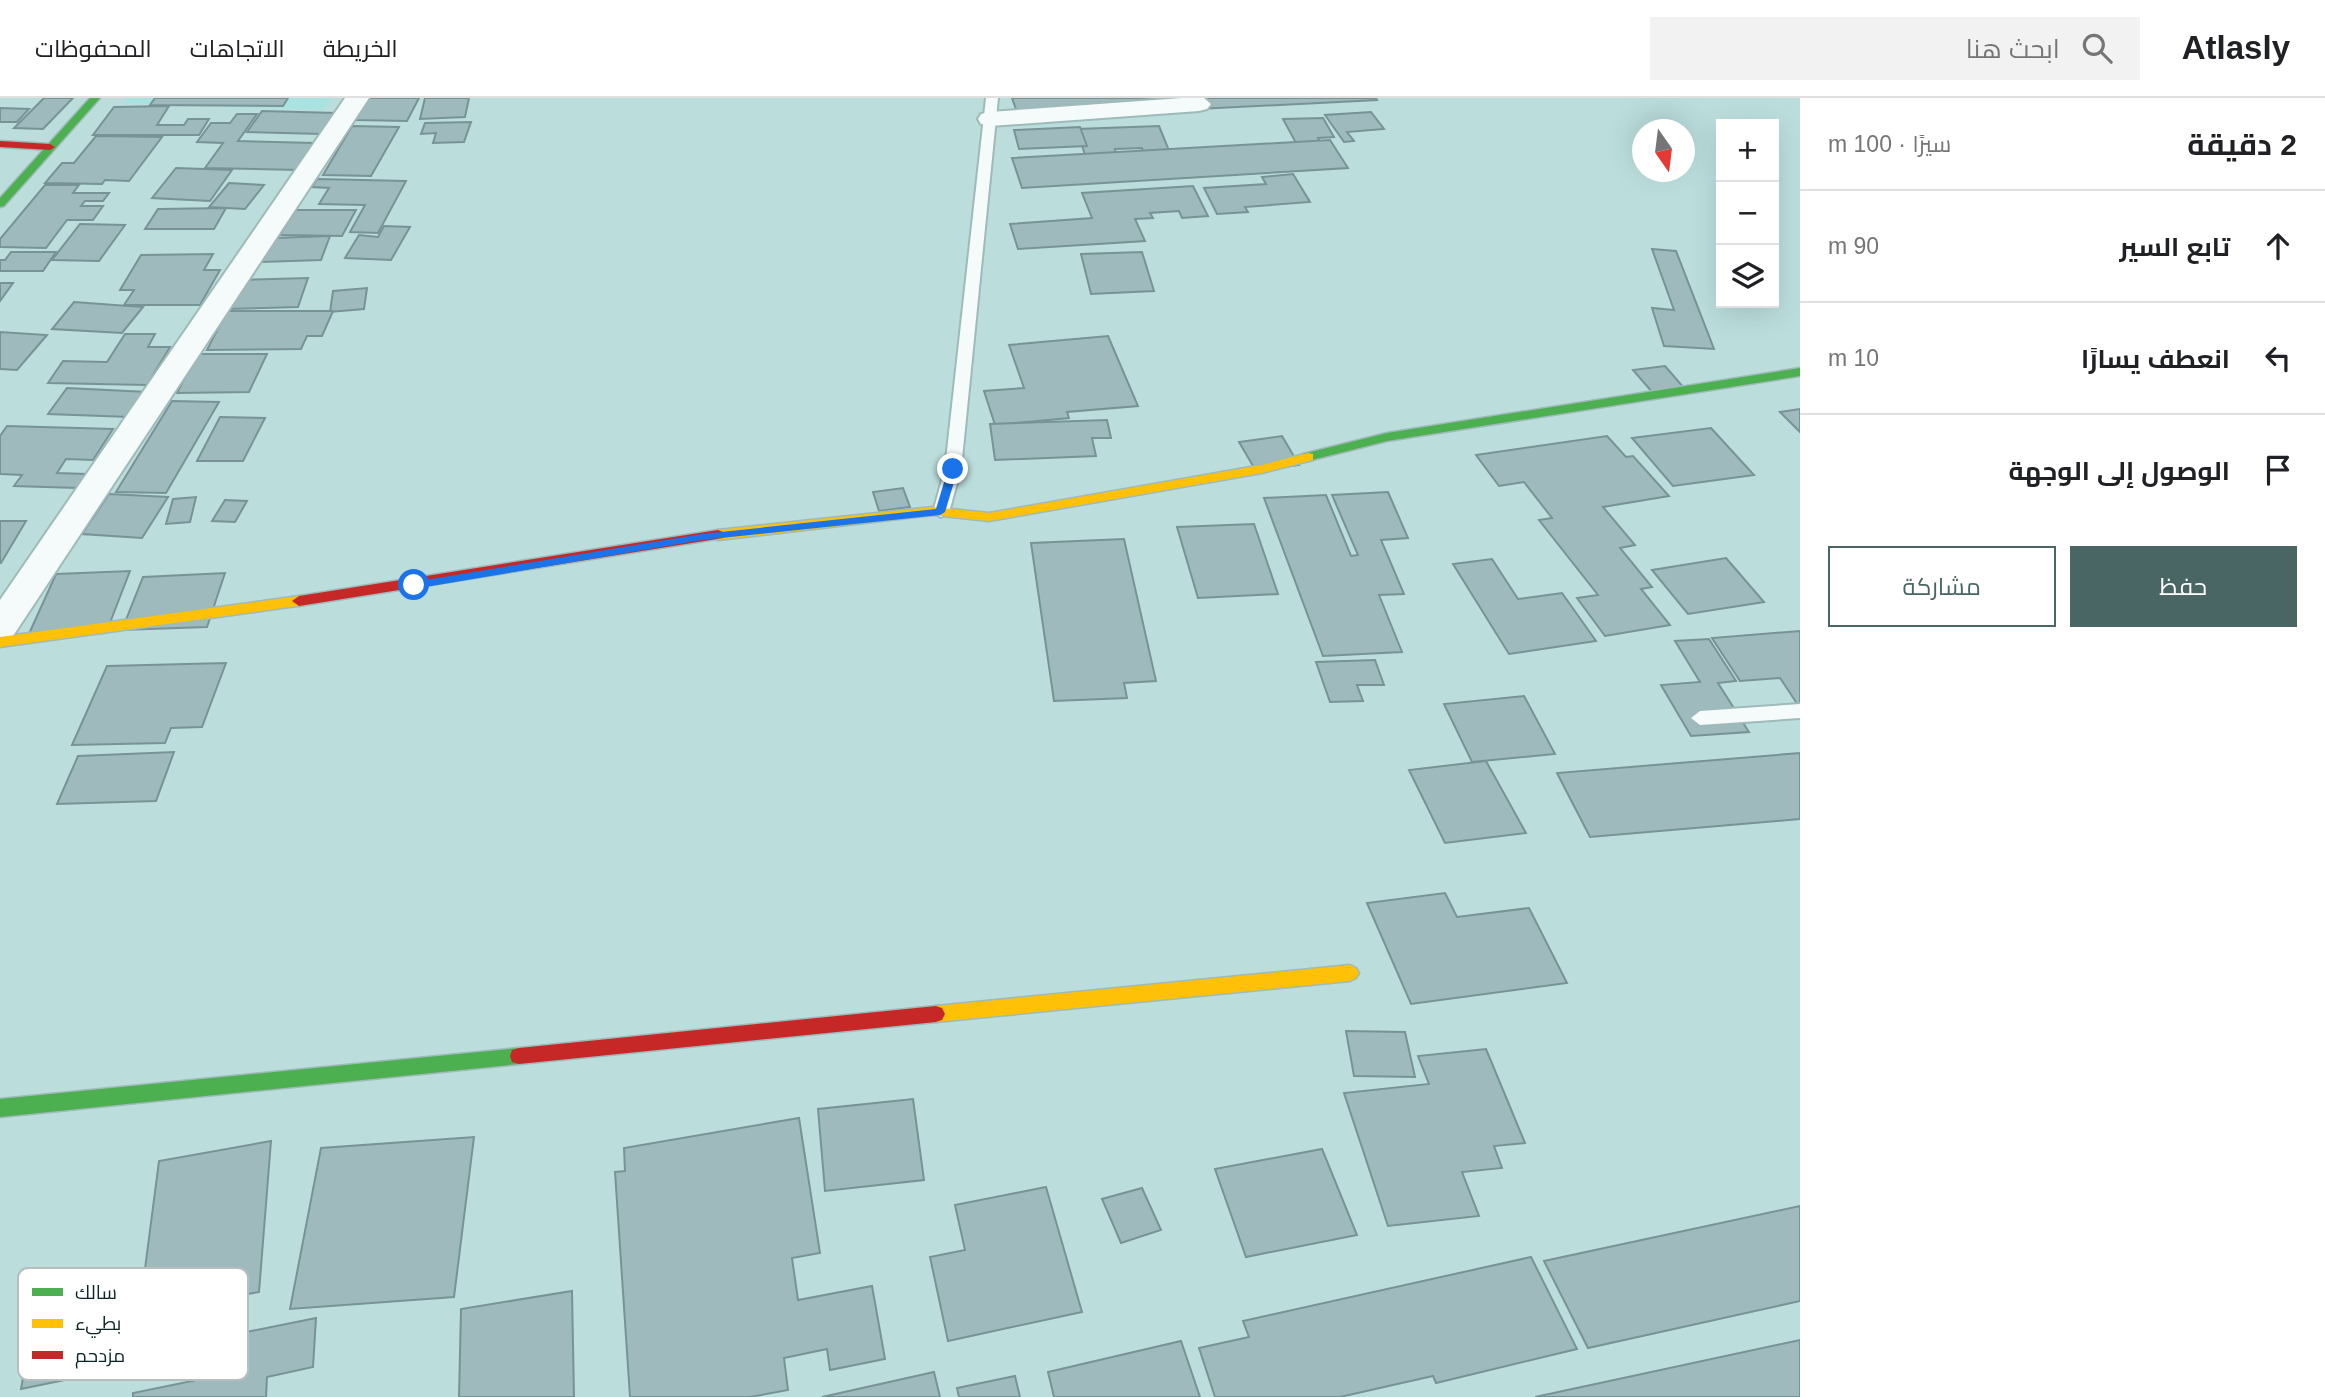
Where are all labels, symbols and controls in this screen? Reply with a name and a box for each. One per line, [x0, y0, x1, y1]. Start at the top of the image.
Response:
search box [1650, 17, 2140, 80]
icon: search [2078, 29, 2116, 67]
text: Atlasly [2182, 29, 2290, 66]
text: ابحث هنا [1966, 34, 2060, 64]
text: المحفوظات [35, 35, 152, 62]
text: الاتجاهات [190, 35, 285, 62]
text: الخريطة [323, 35, 398, 62]
north arrow [1632, 119, 1695, 182]
map controls [1716, 119, 1779, 308]
button: + [1716, 119, 1779, 182]
text: 2 دقيقة [2187, 128, 2297, 161]
text: سيرًا · 100 m [1828, 131, 1951, 157]
button: − [1716, 182, 1779, 245]
icon: ahead [2259, 227, 2297, 265]
text: تابع السير [2119, 232, 2230, 262]
text: 90 m [1828, 233, 1879, 259]
button: layers [1716, 245, 1779, 308]
icon: left [2259, 339, 2297, 377]
text: انعطف يسارًا [2081, 344, 2230, 374]
text: 10 m [1828, 345, 1879, 371]
icon: arrive [2259, 451, 2297, 489]
route end [937, 453, 968, 484]
text: الوصول إلى الوجهة [2008, 456, 2230, 486]
button: مشاركة [1828, 546, 2056, 627]
button: حفظ [2070, 546, 2297, 627]
route start [398, 569, 429, 600]
legend [18, 1268, 248, 1380]
text: سالك [75, 1282, 117, 1303]
text: بطيء [75, 1313, 121, 1338]
text: مزدحم [75, 1345, 125, 1369]

